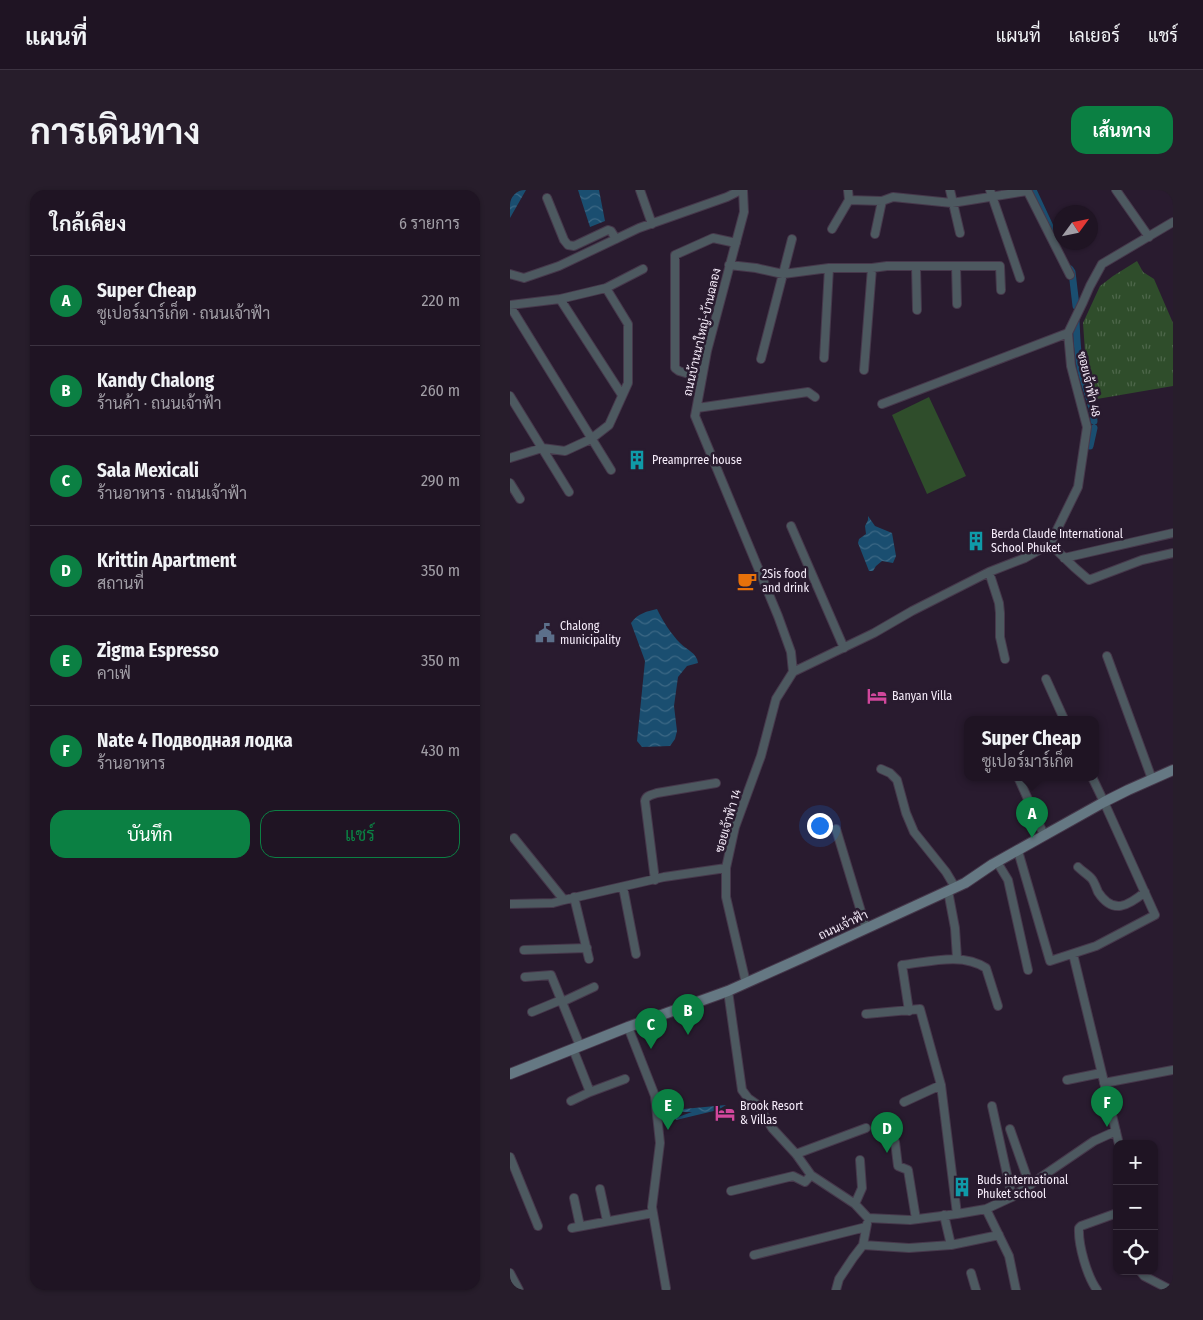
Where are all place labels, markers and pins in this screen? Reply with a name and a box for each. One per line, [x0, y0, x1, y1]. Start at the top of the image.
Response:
building icon: Preamprree house [626, 449, 648, 471]
place label: Preamprree house [652, 453, 742, 467]
place label: Berda Claude International School Phuket [991, 527, 1123, 555]
building icon: Berda Claude International School Phuket [965, 530, 987, 552]
place label: 2Sis food and drink [762, 567, 809, 595]
cafe icon: 2Sis food and drink [736, 570, 758, 592]
place label: Chalong municipality [560, 619, 621, 647]
public building icon: Chalong municipality [534, 622, 556, 644]
hotel icon: Banyan Villa [866, 685, 888, 707]
place label: Banyan Villa [892, 689, 952, 703]
pin: A [1016, 797, 1048, 838]
pin: B [672, 994, 704, 1035]
pin: C [635, 1008, 667, 1049]
pin: F [1091, 1086, 1123, 1127]
pin: E [652, 1089, 684, 1130]
place label: Brook Resort & Villas [740, 1099, 803, 1127]
hotel icon: Brook Resort & Villas [714, 1102, 736, 1124]
pin: D [871, 1112, 903, 1153]
place label: Buds international Phuket school [977, 1173, 1068, 1201]
building icon: Buds international Phuket school [951, 1176, 973, 1198]

